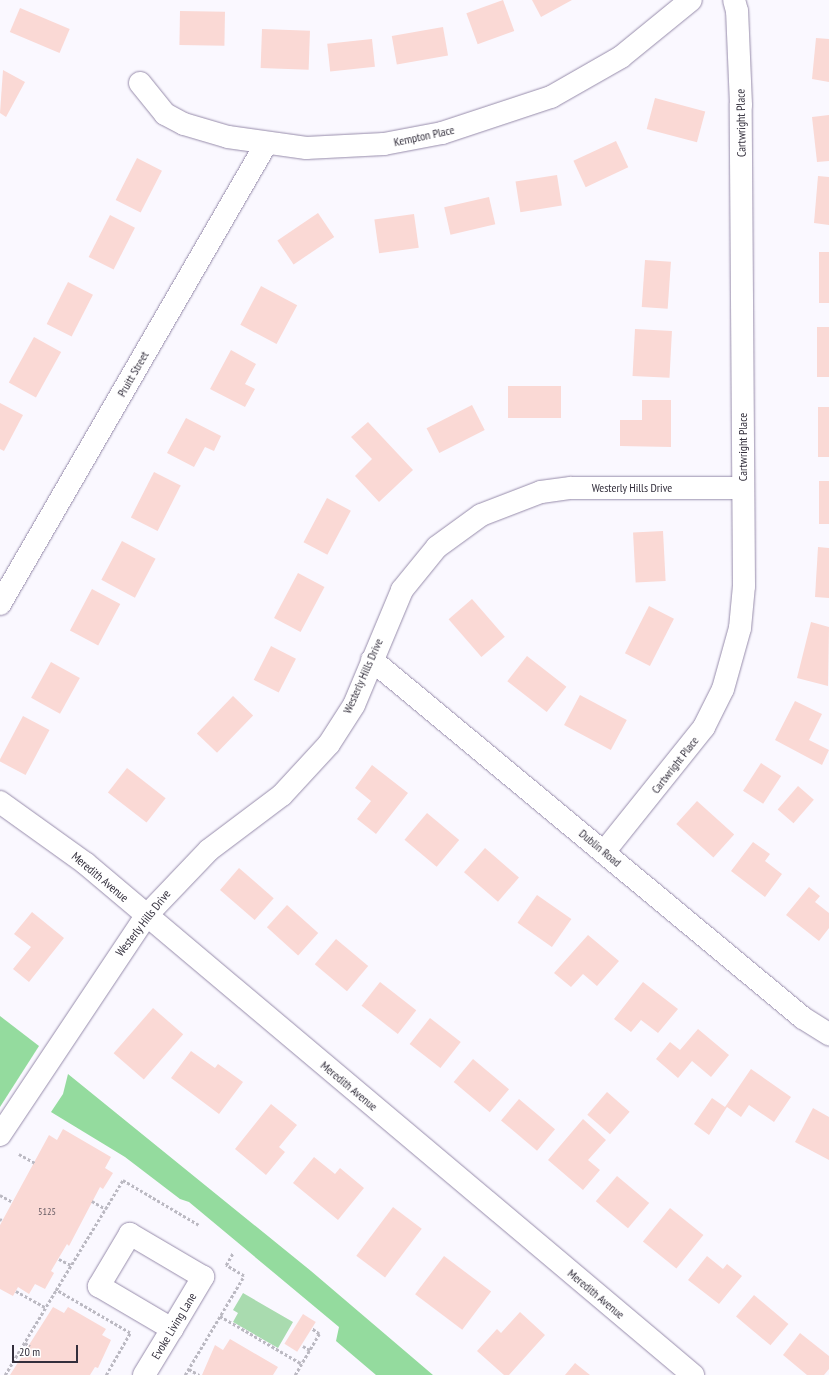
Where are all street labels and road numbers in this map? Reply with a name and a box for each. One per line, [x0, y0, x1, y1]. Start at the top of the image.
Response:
street label: Cartwright Place [733, 89, 749, 157]
street label: Kempton Place [392, 123, 456, 149]
street label: Pruitt Street [114, 349, 152, 399]
street label: Cartwright Place [736, 413, 750, 481]
street label: Westerly Hills Drive [592, 481, 672, 495]
street label: Westerly Hills Drive [340, 636, 386, 716]
street label: Cartwright Place [648, 734, 702, 796]
street label: Dublin Road [576, 826, 624, 870]
street label: Meredith Avenue [69, 849, 131, 905]
street label: Westerly Hills Drive [112, 887, 174, 959]
street label: Meredith Avenue [318, 1058, 380, 1114]
street label: Meredith Avenue [565, 1266, 627, 1322]
street label: Evoke Living Lane [149, 1290, 199, 1362]

